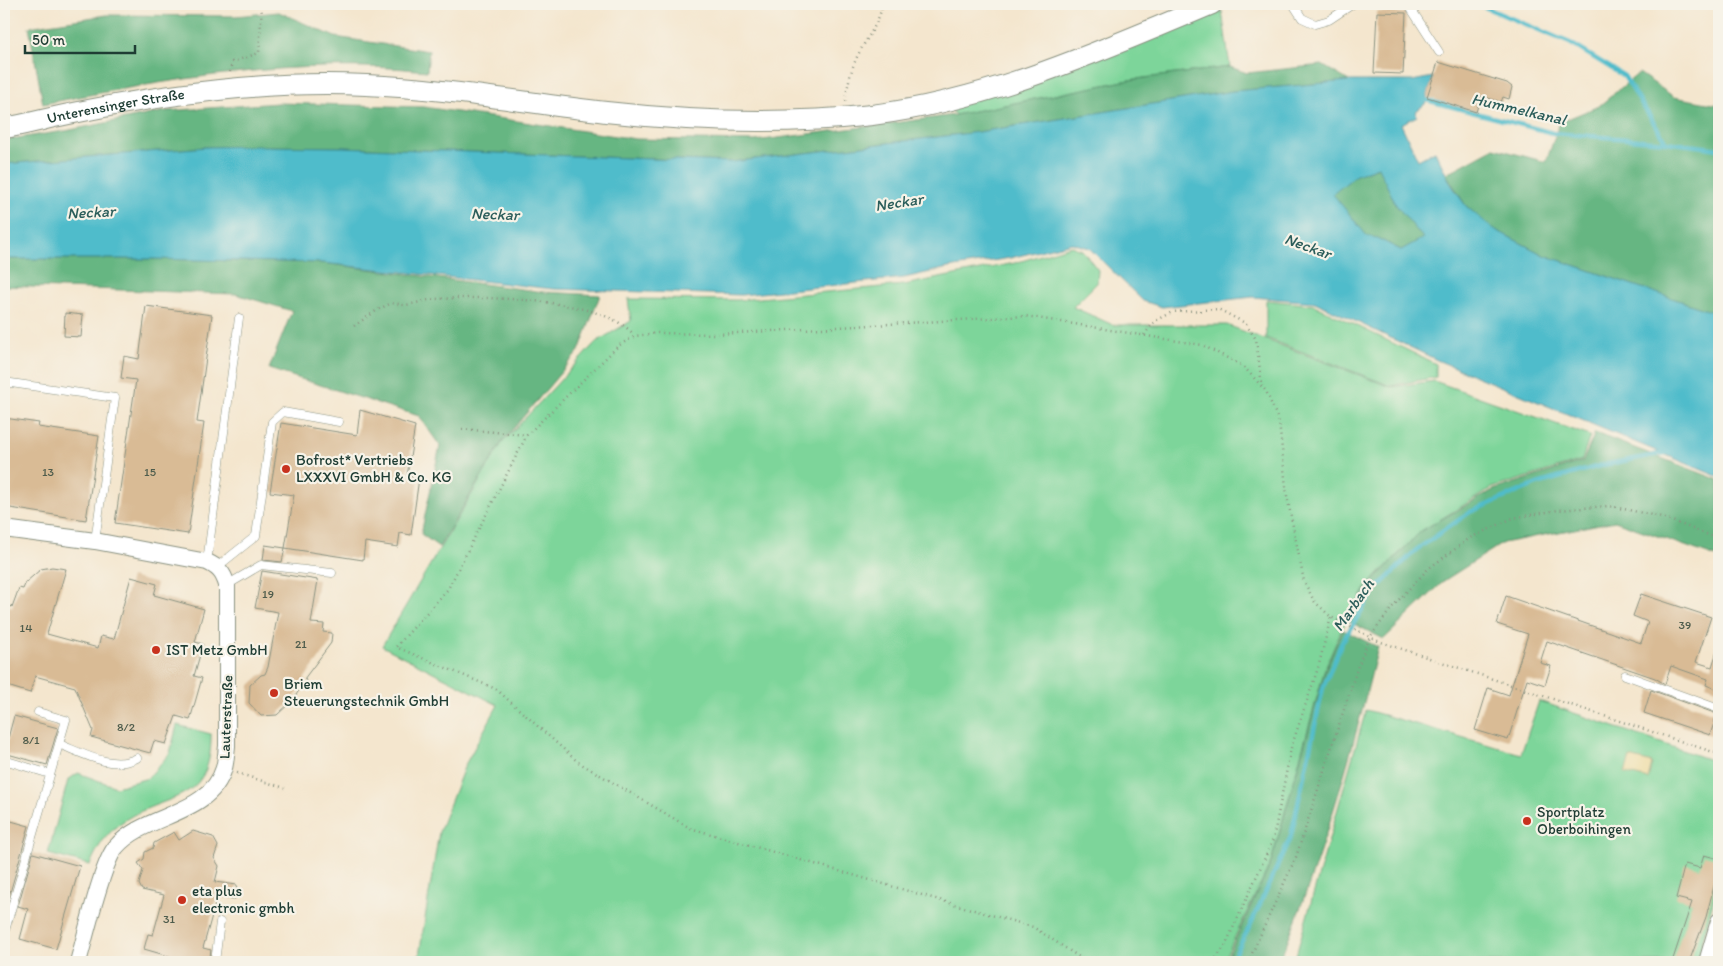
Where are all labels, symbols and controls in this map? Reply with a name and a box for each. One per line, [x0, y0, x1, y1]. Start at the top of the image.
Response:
scale bar [25, 22, 135, 54]
text: 50 m [32, 31, 65, 49]
street label: Unterensinger Straße [45, 85, 186, 127]
water label: Hummelkanal [1470, 89, 1570, 129]
water label: Neckar [874, 189, 926, 215]
water label: Neckar [66, 201, 117, 223]
water label: Neckar [471, 204, 521, 224]
water label: Neckar [1282, 229, 1335, 264]
place label: Bofrost* Vertriebs LXXXVI GmbH & Co. KG [296, 451, 452, 486]
marker: Bofrost* Vertriebs LXXXVI GmbH & Co. KG [280, 463, 292, 475]
house number: 13 [42, 465, 55, 479]
house number: 15 [144, 465, 156, 479]
water label: Marbach [1328, 575, 1378, 635]
house number: 19 [262, 587, 274, 601]
house number: 39 [1679, 618, 1691, 632]
house number: 14 [20, 621, 32, 635]
house number: 21 [295, 637, 307, 651]
place label: IST Metz GmbH [166, 641, 268, 659]
marker: IST Metz GmbH [150, 644, 162, 656]
street label: Lauterstraße [216, 675, 236, 759]
place label: Briem Steuerungstechnik GmbH [284, 675, 449, 710]
marker: Briem Steuerungstechnik GmbH [268, 687, 280, 699]
house number: 8/2 [117, 720, 136, 734]
house number: 8/1 [22, 733, 40, 747]
place label: Sportplatz Oberboihingen [1537, 803, 1631, 838]
marker: Sportplatz Oberboihingen [1521, 815, 1533, 827]
place label: eta plus electronic gmbh [192, 882, 295, 917]
marker: eta plus electronic gmbh [176, 894, 188, 906]
house number: 31 [163, 912, 175, 926]

